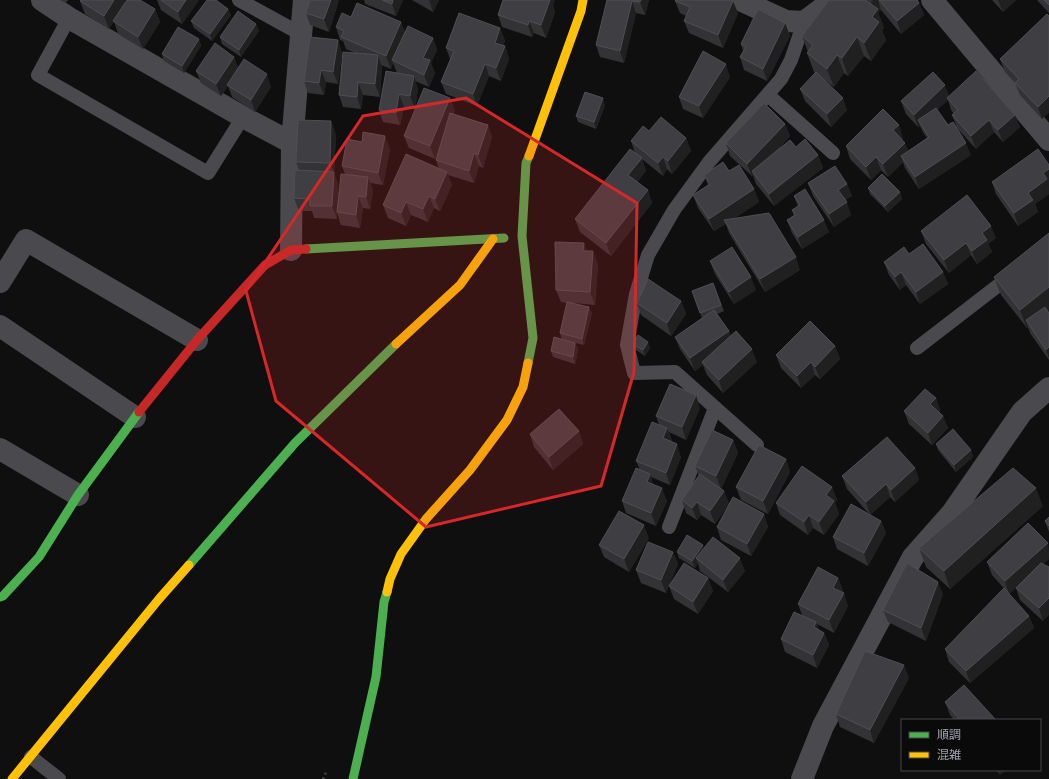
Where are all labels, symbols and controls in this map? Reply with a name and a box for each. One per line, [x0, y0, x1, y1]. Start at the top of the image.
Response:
legend [901, 719, 1041, 771]
text: 順調 [937, 726, 961, 743]
text: 混雑 [937, 746, 961, 763]

